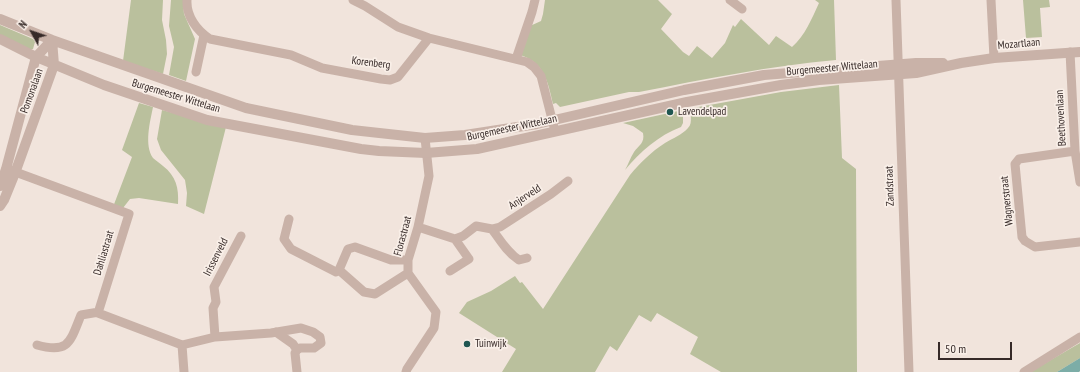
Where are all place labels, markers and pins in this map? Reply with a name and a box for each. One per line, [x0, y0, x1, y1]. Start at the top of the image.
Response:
place label: Lavendelpad [678, 105, 726, 119]
marker: Lavendelpad [665, 107, 675, 117]
place label: Tuinwijk [475, 337, 506, 351]
marker: Tuinwijk [462, 339, 472, 349]

